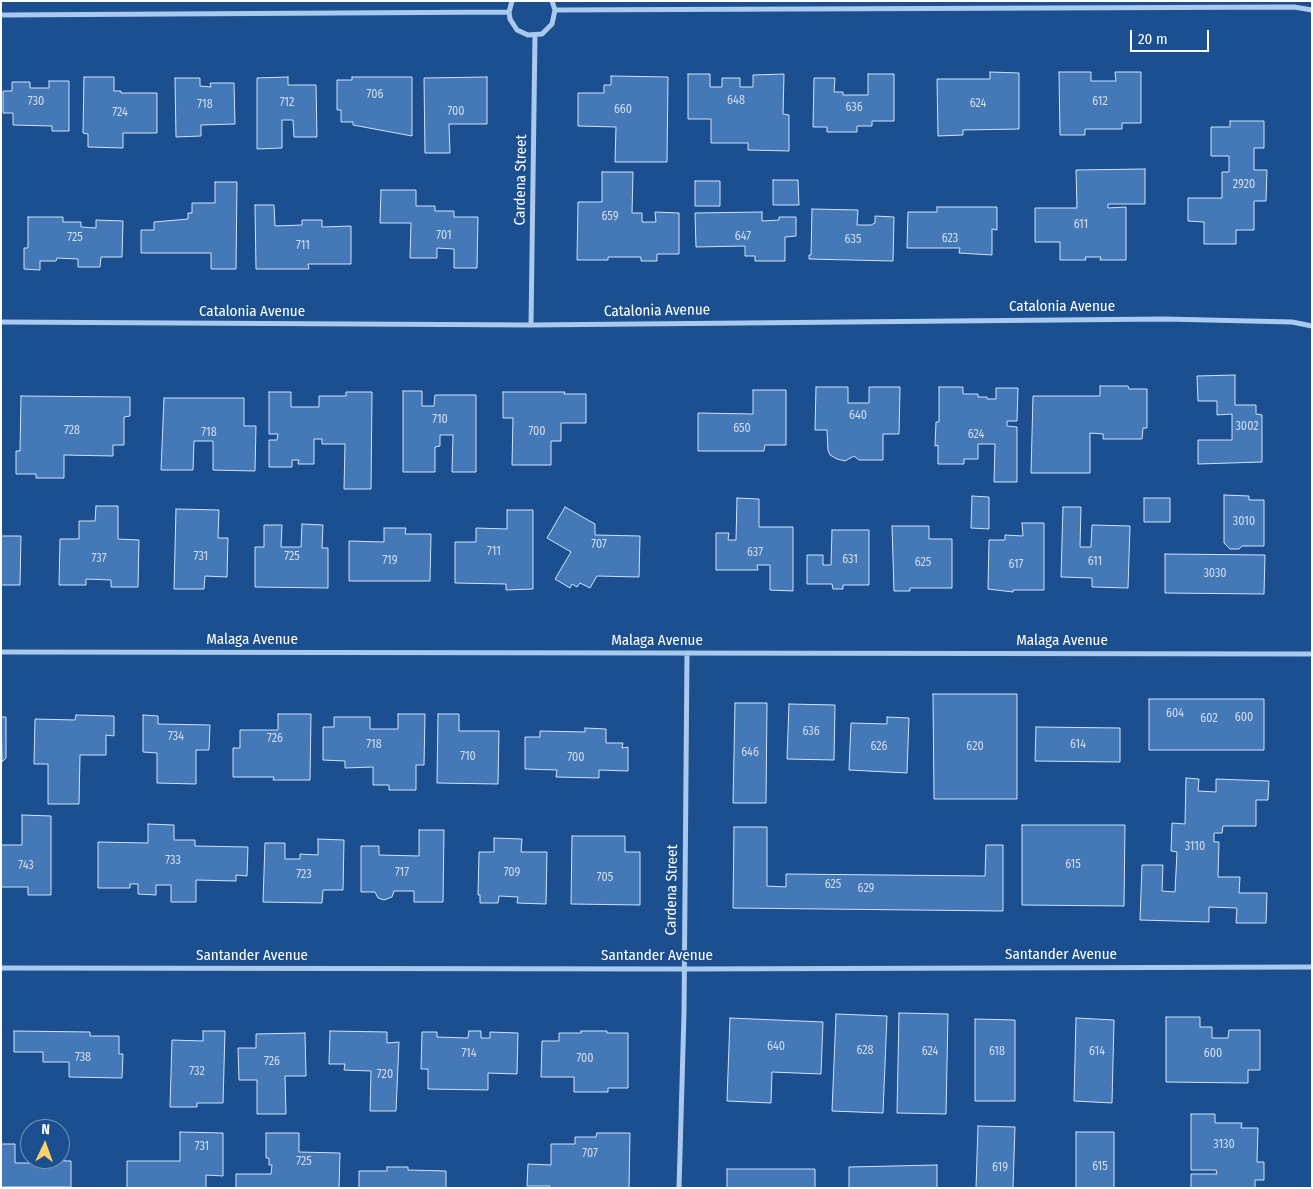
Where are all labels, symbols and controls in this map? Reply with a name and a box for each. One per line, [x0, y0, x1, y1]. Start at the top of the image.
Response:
scale bar [1133, 20, 1212, 52]
text: 20 m [1138, 30, 1168, 48]
house number: 706 [367, 88, 383, 102]
house number: 648 [727, 94, 745, 108]
house number: 730 [28, 95, 44, 109]
house number: 612 [1092, 95, 1108, 109]
house number: 712 [280, 96, 294, 110]
house number: 624 [970, 97, 986, 111]
house number: 718 [197, 98, 213, 112]
house number: 636 [845, 101, 863, 115]
house number: 660 [614, 103, 632, 117]
house number: 700 [447, 105, 465, 119]
house number: 724 [112, 106, 128, 120]
street label: Cardena Street [511, 134, 531, 226]
house number: 2920 [1233, 178, 1255, 192]
house number: 659 [601, 210, 619, 224]
house number: 611 [1074, 218, 1088, 232]
house number: 701 [436, 229, 452, 243]
house number: 647 [735, 230, 751, 244]
house number: 725 [67, 231, 83, 245]
house number: 623 [942, 232, 958, 246]
house number: 635 [845, 233, 861, 247]
house number: 711 [296, 239, 310, 253]
street label: Catalonia Avenue [1009, 298, 1115, 316]
street label: Catalonia Avenue [604, 301, 710, 321]
street label: Catalonia Avenue [199, 303, 305, 321]
house number: 640 [849, 409, 867, 423]
house number: 710 [432, 413, 448, 427]
house number: 3002 [1235, 420, 1259, 434]
house number: 650 [733, 422, 751, 436]
house number: 728 [64, 424, 80, 438]
house number: 700 [528, 425, 546, 439]
house number: 718 [201, 426, 217, 440]
house number: 624 [968, 428, 984, 442]
house number: 3010 [1233, 515, 1255, 529]
house number: 707 [591, 538, 607, 552]
house number: 711 [487, 545, 501, 559]
house number: 637 [747, 546, 763, 560]
house number: 731 [194, 550, 208, 564]
house number: 725 [284, 550, 300, 564]
house number: 737 [92, 552, 106, 566]
house number: 631 [842, 553, 858, 567]
house number: 719 [382, 554, 398, 568]
house number: 611 [1088, 555, 1102, 569]
house number: 625 [915, 556, 931, 570]
house number: 617 [1009, 558, 1023, 572]
house number: 3030 [1203, 567, 1227, 581]
street label: Malaga Avenue [206, 631, 298, 649]
street label: Malaga Avenue [611, 632, 703, 650]
street label: Malaga Avenue [1016, 632, 1108, 650]
house number: 604 [1166, 707, 1184, 721]
house number: 600 [1235, 711, 1253, 725]
house number: 602 [1200, 712, 1218, 726]
house number: 636 [802, 725, 820, 739]
house number: 734 [168, 730, 184, 744]
house number: 726 [267, 732, 283, 746]
house number: 718 [366, 738, 382, 752]
house number: 614 [1070, 738, 1086, 752]
house number: 626 [870, 740, 888, 754]
house number: 620 [966, 740, 984, 754]
house number: 646 [741, 746, 759, 760]
house number: 710 [460, 750, 476, 764]
house number: 700 [567, 751, 585, 765]
house number: 3110 [1185, 840, 1205, 854]
street label: Cardena Street [662, 844, 682, 936]
house number: 733 [165, 854, 181, 868]
house number: 615 [1065, 858, 1081, 872]
house number: 743 [18, 859, 34, 873]
house number: 717 [395, 866, 409, 880]
house number: 709 [504, 866, 520, 880]
house number: 723 [296, 868, 312, 882]
house number: 705 [597, 871, 613, 885]
house number: 625 [825, 878, 841, 892]
house number: 629 [858, 882, 874, 896]
street label: Santander Avenue [1005, 946, 1117, 964]
street label: Santander Avenue [196, 947, 308, 965]
street label: Santander Avenue [601, 947, 713, 965]
house number: 640 [767, 1040, 785, 1054]
house number: 628 [856, 1044, 874, 1058]
house number: 624 [922, 1045, 938, 1059]
house number: 618 [989, 1045, 1005, 1059]
house number: 614 [1089, 1045, 1105, 1059]
house number: 714 [461, 1047, 477, 1061]
house number: 600 [1204, 1047, 1222, 1061]
house number: 738 [75, 1051, 91, 1065]
house number: 700 [576, 1052, 594, 1066]
house number: 726 [264, 1055, 280, 1069]
house number: 732 [189, 1065, 205, 1079]
house number: 720 [377, 1068, 393, 1082]
north arrow [20, 1119, 70, 1169]
text: N [41, 1121, 50, 1138]
house number: 3130 [1213, 1138, 1235, 1152]
house number: 731 [195, 1140, 209, 1154]
house number: 707 [582, 1147, 598, 1161]
house number: 725 [296, 1155, 312, 1169]
house number: 615 [1092, 1160, 1108, 1174]
house number: 619 [992, 1161, 1008, 1175]

